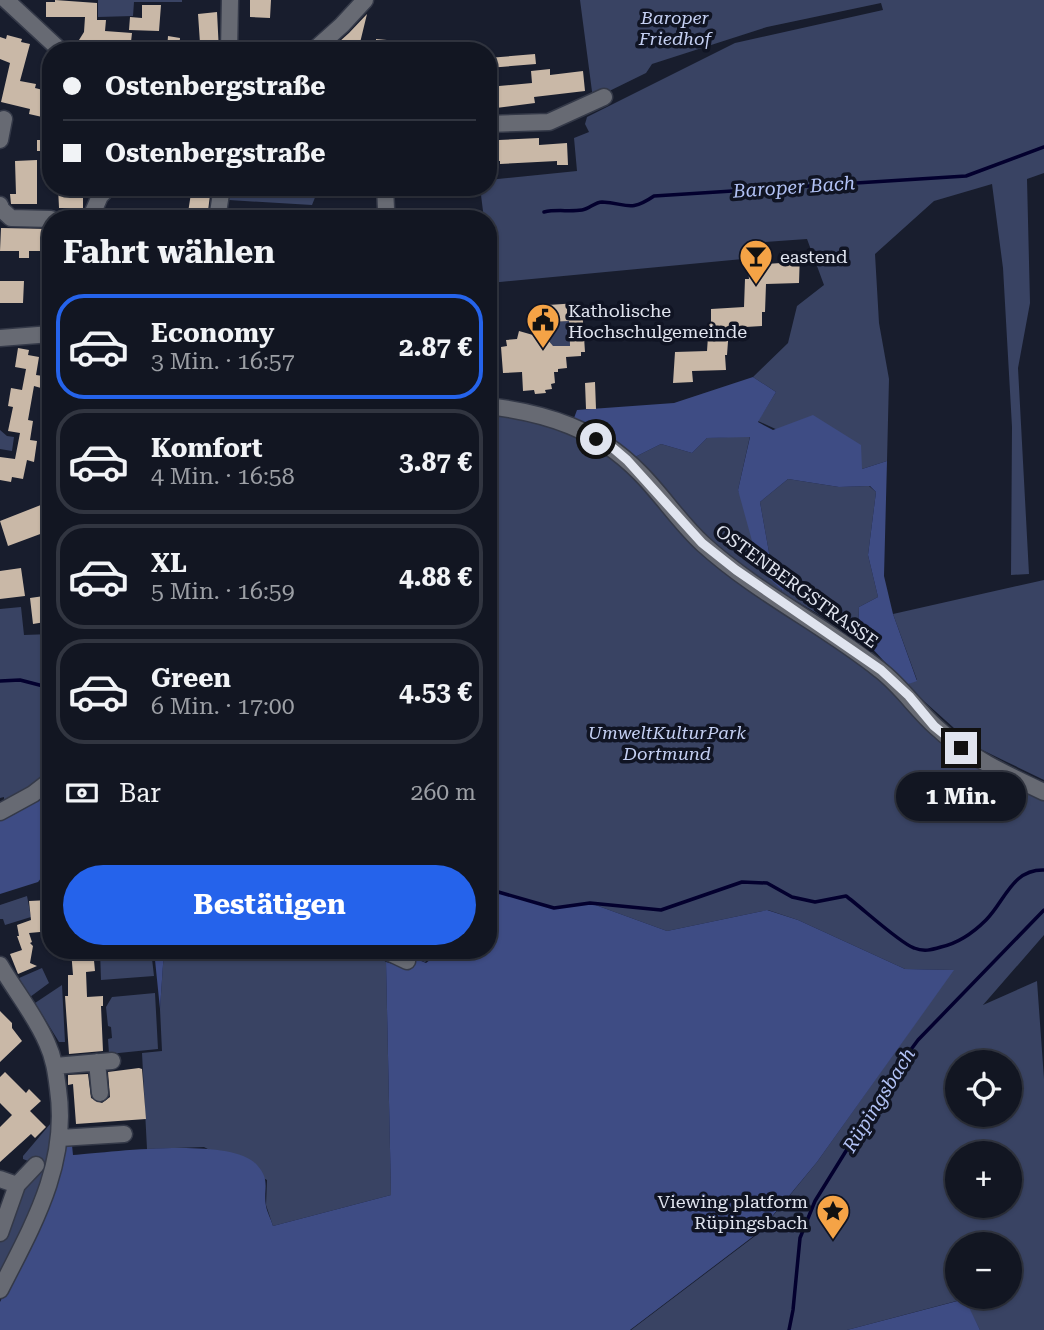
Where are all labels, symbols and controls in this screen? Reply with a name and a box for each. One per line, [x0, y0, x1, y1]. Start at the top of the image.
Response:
park label: Baroper Friedhof [638, 7, 713, 49]
text: Ostenbergstraße [105, 71, 326, 101]
text: Ostenbergstraße [105, 138, 326, 168]
water label: Baroper Bach [731, 171, 856, 203]
text: Fahrt wählen [63, 233, 275, 271]
bar icon: eastend [737, 237, 775, 286]
place label: eastend [780, 246, 848, 267]
place label: Katholische Hochschulgemeinde [568, 300, 747, 342]
public building icon: Katholische Hochschulgemeinde [524, 301, 562, 350]
icon: car [67, 315, 130, 378]
text: Economy [151, 318, 274, 348]
text: 2.87 € [399, 332, 472, 362]
text: 3 Min. · 16:57 [151, 348, 295, 375]
route start [580, 423, 612, 455]
icon: car [67, 430, 130, 493]
text: Komfort [151, 433, 263, 463]
text: 3.87 € [399, 447, 472, 477]
text: 4 Min. · 16:58 [151, 463, 295, 490]
street label: OSTENBERGSTRASSE [712, 520, 882, 652]
icon: car [67, 545, 130, 608]
text: XL [151, 548, 187, 578]
text: 4.88 € [399, 562, 472, 592]
text: 5 Min. · 16:59 [151, 578, 295, 605]
icon: car [67, 660, 130, 723]
text: Green [151, 663, 231, 693]
text: 4.53 € [399, 677, 472, 707]
text: 6 Min. · 17:00 [151, 693, 295, 720]
park label: UmweltKulturPark Dortmund [588, 722, 746, 764]
route end [945, 732, 977, 764]
callout: 1 Min. [896, 772, 1026, 822]
icon: cash [63, 774, 101, 812]
text: Bar [119, 778, 161, 808]
text: 260 m [411, 779, 476, 806]
text: 1 Min. [925, 783, 997, 810]
button: Bestätigen [63, 865, 476, 945]
water label: Rüpingsbach [837, 1044, 920, 1157]
map controls [945, 1050, 1022, 1309]
button: locate [945, 1050, 1022, 1127]
button: + [945, 1141, 1022, 1218]
place label: Viewing platform Rüpingsbach [658, 1191, 808, 1233]
place icon: Viewing platform Rüpingsbach [814, 1192, 852, 1241]
button: − [945, 1232, 1022, 1309]

